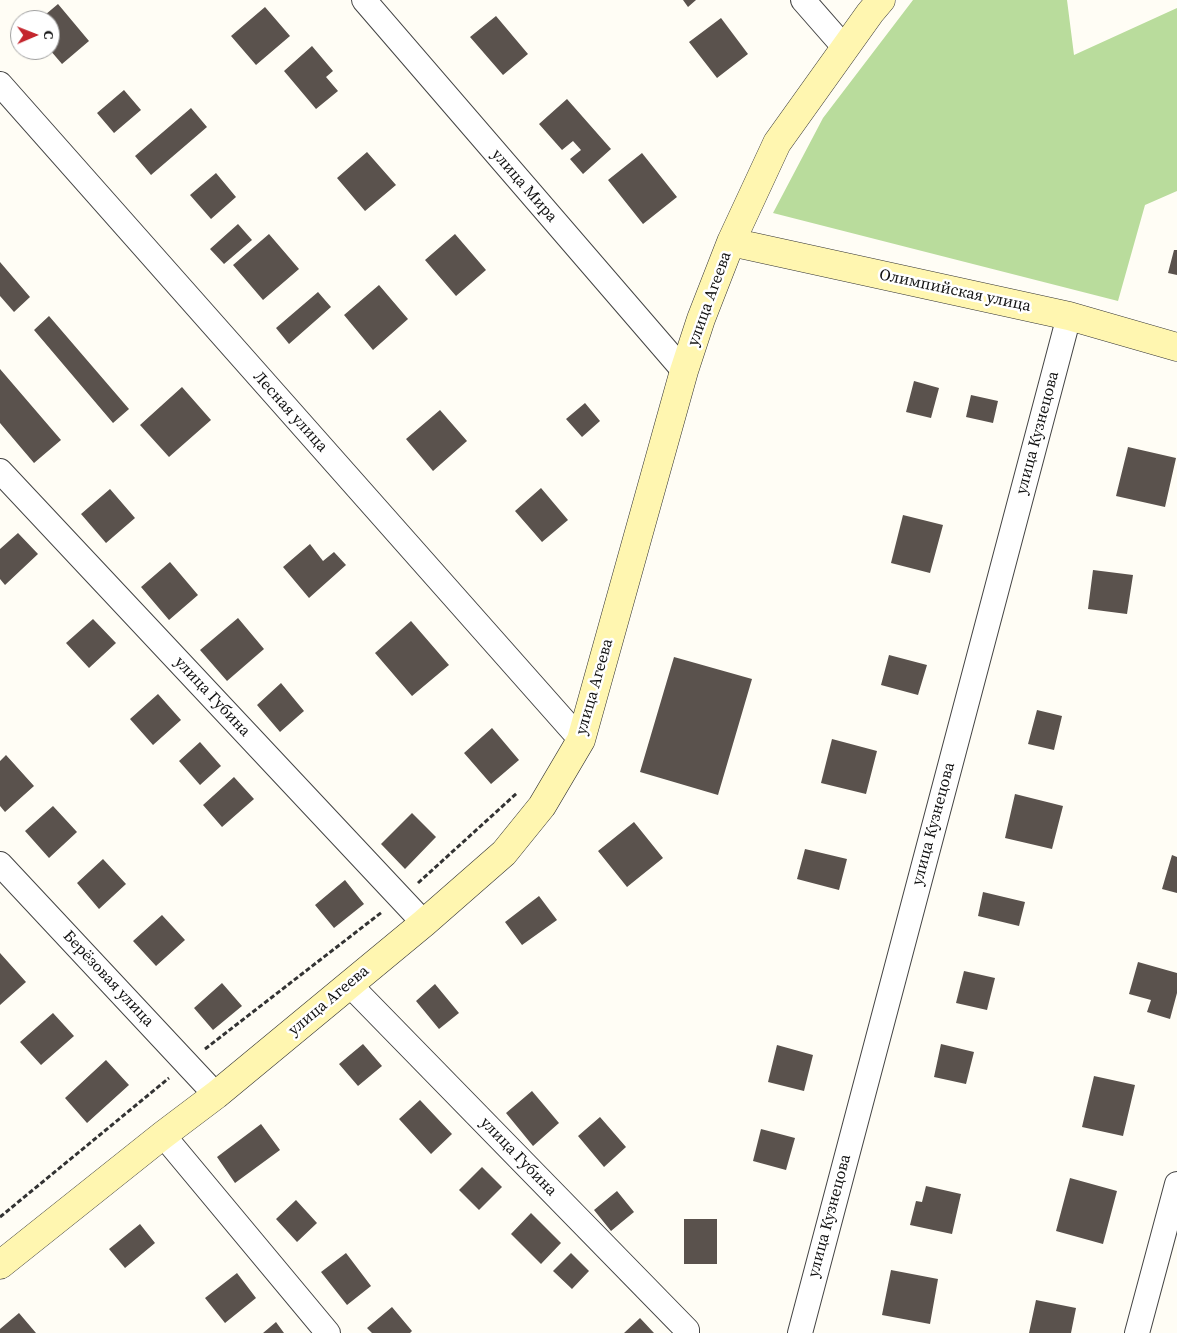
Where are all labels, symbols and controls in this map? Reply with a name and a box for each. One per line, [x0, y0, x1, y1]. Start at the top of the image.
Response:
north arrow [10, 10, 60, 60]
text: С [39, 30, 59, 39]
street label: улица Мира [487, 145, 561, 227]
street label: улица Агеева [684, 249, 736, 349]
street label: Олимпийская улица [877, 266, 1033, 316]
street label: Лесная улица [249, 368, 331, 456]
street label: улица Кузнецова [1012, 369, 1064, 497]
street label: улица Агеева [572, 637, 618, 737]
street label: улица Губина [170, 653, 254, 741]
street label: улица Кузнецова [908, 760, 960, 888]
street label: Берёзовая улица [58, 927, 158, 1031]
street label: улица Агеева [285, 962, 373, 1040]
street label: улица Губина [475, 1113, 561, 1201]
street label: улица Кузнецова [804, 1152, 856, 1280]

